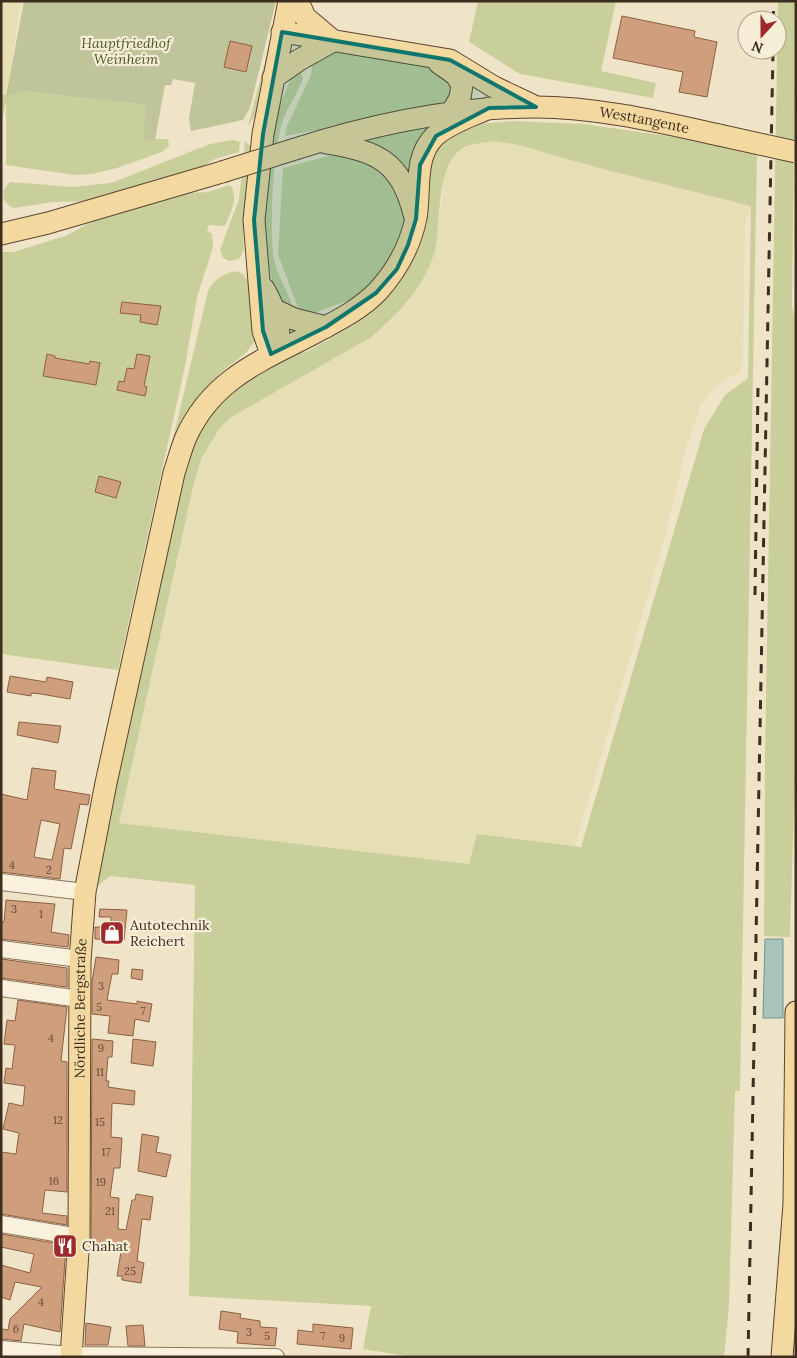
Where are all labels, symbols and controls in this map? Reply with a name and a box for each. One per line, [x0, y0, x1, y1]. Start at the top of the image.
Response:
north arrow [737, 10, 787, 60]
park label: Hauptfriedhof Weinheim [81, 34, 172, 68]
text: N [749, 37, 766, 57]
street label: Westtangente [598, 103, 691, 137]
house number: 4 [9, 858, 15, 872]
house number: 2 [46, 863, 52, 877]
house number: 3 [11, 902, 17, 916]
house number: 1 [39, 907, 43, 921]
place label: Autotechnik Reichert [129, 916, 210, 950]
shop icon: Autotechnik Reichert [99, 920, 125, 946]
street label: Nördliche Bergstraße [71, 937, 91, 1078]
house number: 3 [98, 979, 104, 993]
house number: 5 [96, 1000, 102, 1014]
house number: 7 [140, 1004, 146, 1018]
house number: 4 [48, 1031, 54, 1045]
house number: 9 [98, 1041, 104, 1055]
house number: 11 [96, 1065, 104, 1079]
house number: 12 [53, 1113, 63, 1127]
house number: 15 [95, 1115, 105, 1129]
house number: 17 [101, 1145, 111, 1159]
house number: 16 [49, 1174, 59, 1188]
house number: 19 [96, 1175, 106, 1189]
house number: 21 [105, 1204, 115, 1218]
restaurant icon: Chahat [52, 1233, 78, 1259]
place label: Chahat [82, 1237, 129, 1255]
house number: 25 [124, 1264, 136, 1278]
house number: 4 [38, 1295, 44, 1309]
house number: 6 [13, 1322, 19, 1336]
house number: 3 [246, 1325, 252, 1339]
house number: 5 [264, 1329, 270, 1343]
house number: 7 [320, 1329, 326, 1343]
house number: 9 [339, 1331, 345, 1345]

